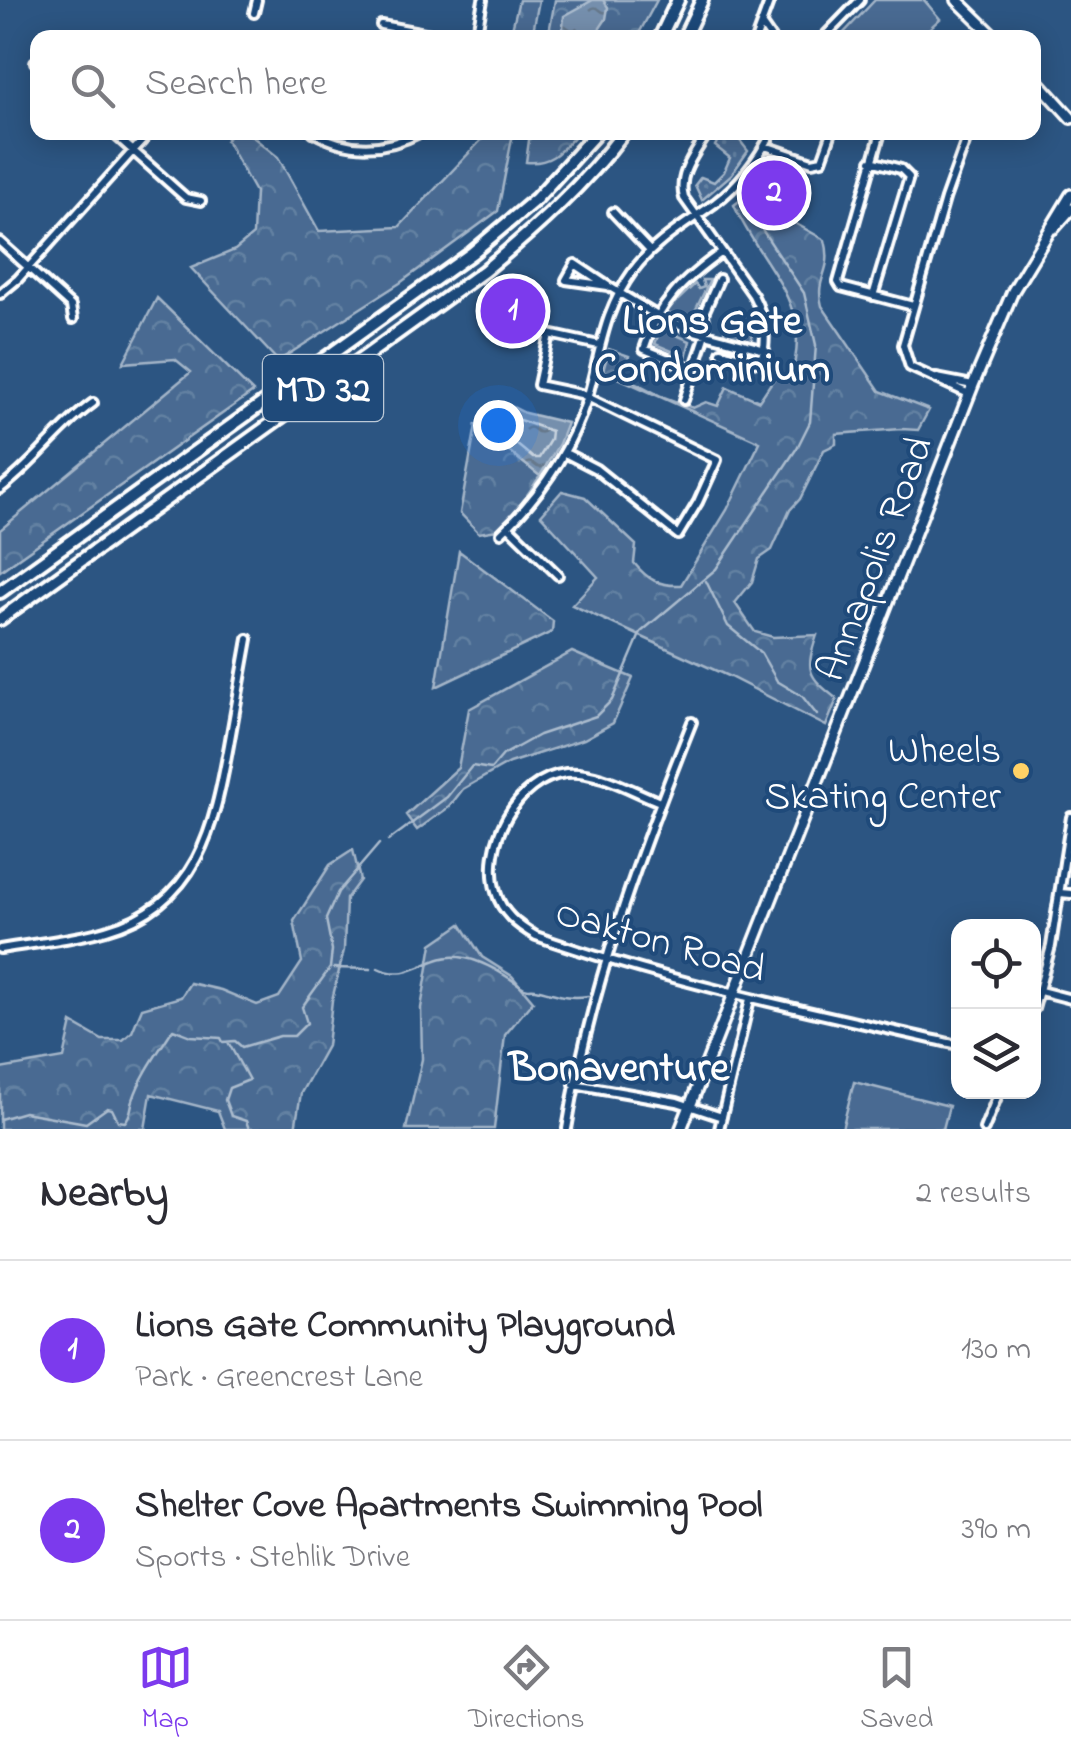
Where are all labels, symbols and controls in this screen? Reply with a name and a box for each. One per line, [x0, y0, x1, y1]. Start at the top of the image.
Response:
search box [30, 30, 1041, 140]
text: Search here [145, 57, 327, 113]
icon: search [65, 58, 120, 113]
pin: 2 [742, 156, 806, 230]
pin: 1 [480, 274, 546, 348]
district label: Lions Gate Condominium [594, 292, 830, 401]
road number: MD 32 [263, 355, 383, 421]
your location [473, 400, 524, 451]
street label: Annapolis Road [803, 428, 951, 691]
place label: Wheels Skating Center [764, 723, 1002, 828]
marker: Wheels Skating Center [1010, 760, 1032, 782]
street label: Oakton Road [548, 885, 772, 1002]
map controls [951, 919, 1041, 1099]
button: locate [951, 919, 1041, 1009]
button: layers [951, 1009, 1041, 1099]
district label: Bonaventure [507, 1039, 730, 1100]
text: Nearby [40, 1164, 168, 1225]
text: 2 results [916, 1171, 1031, 1218]
text: Lions Gate Community Playground [135, 1299, 675, 1355]
text: 1 [67, 1327, 78, 1374]
text: 130 m [961, 1327, 1031, 1374]
text: Park · Greencrest Lane [135, 1355, 423, 1402]
text: Shelter Cove Apartments Swimming Pool [135, 1479, 763, 1535]
text: 2 [65, 1507, 80, 1554]
text: 390 m [961, 1507, 1031, 1554]
text: Sports · Stehlik Drive [135, 1535, 410, 1582]
tab: Map [138, 1640, 193, 1741]
tab: Directions [468, 1640, 585, 1741]
tab: Saved [860, 1640, 933, 1741]

